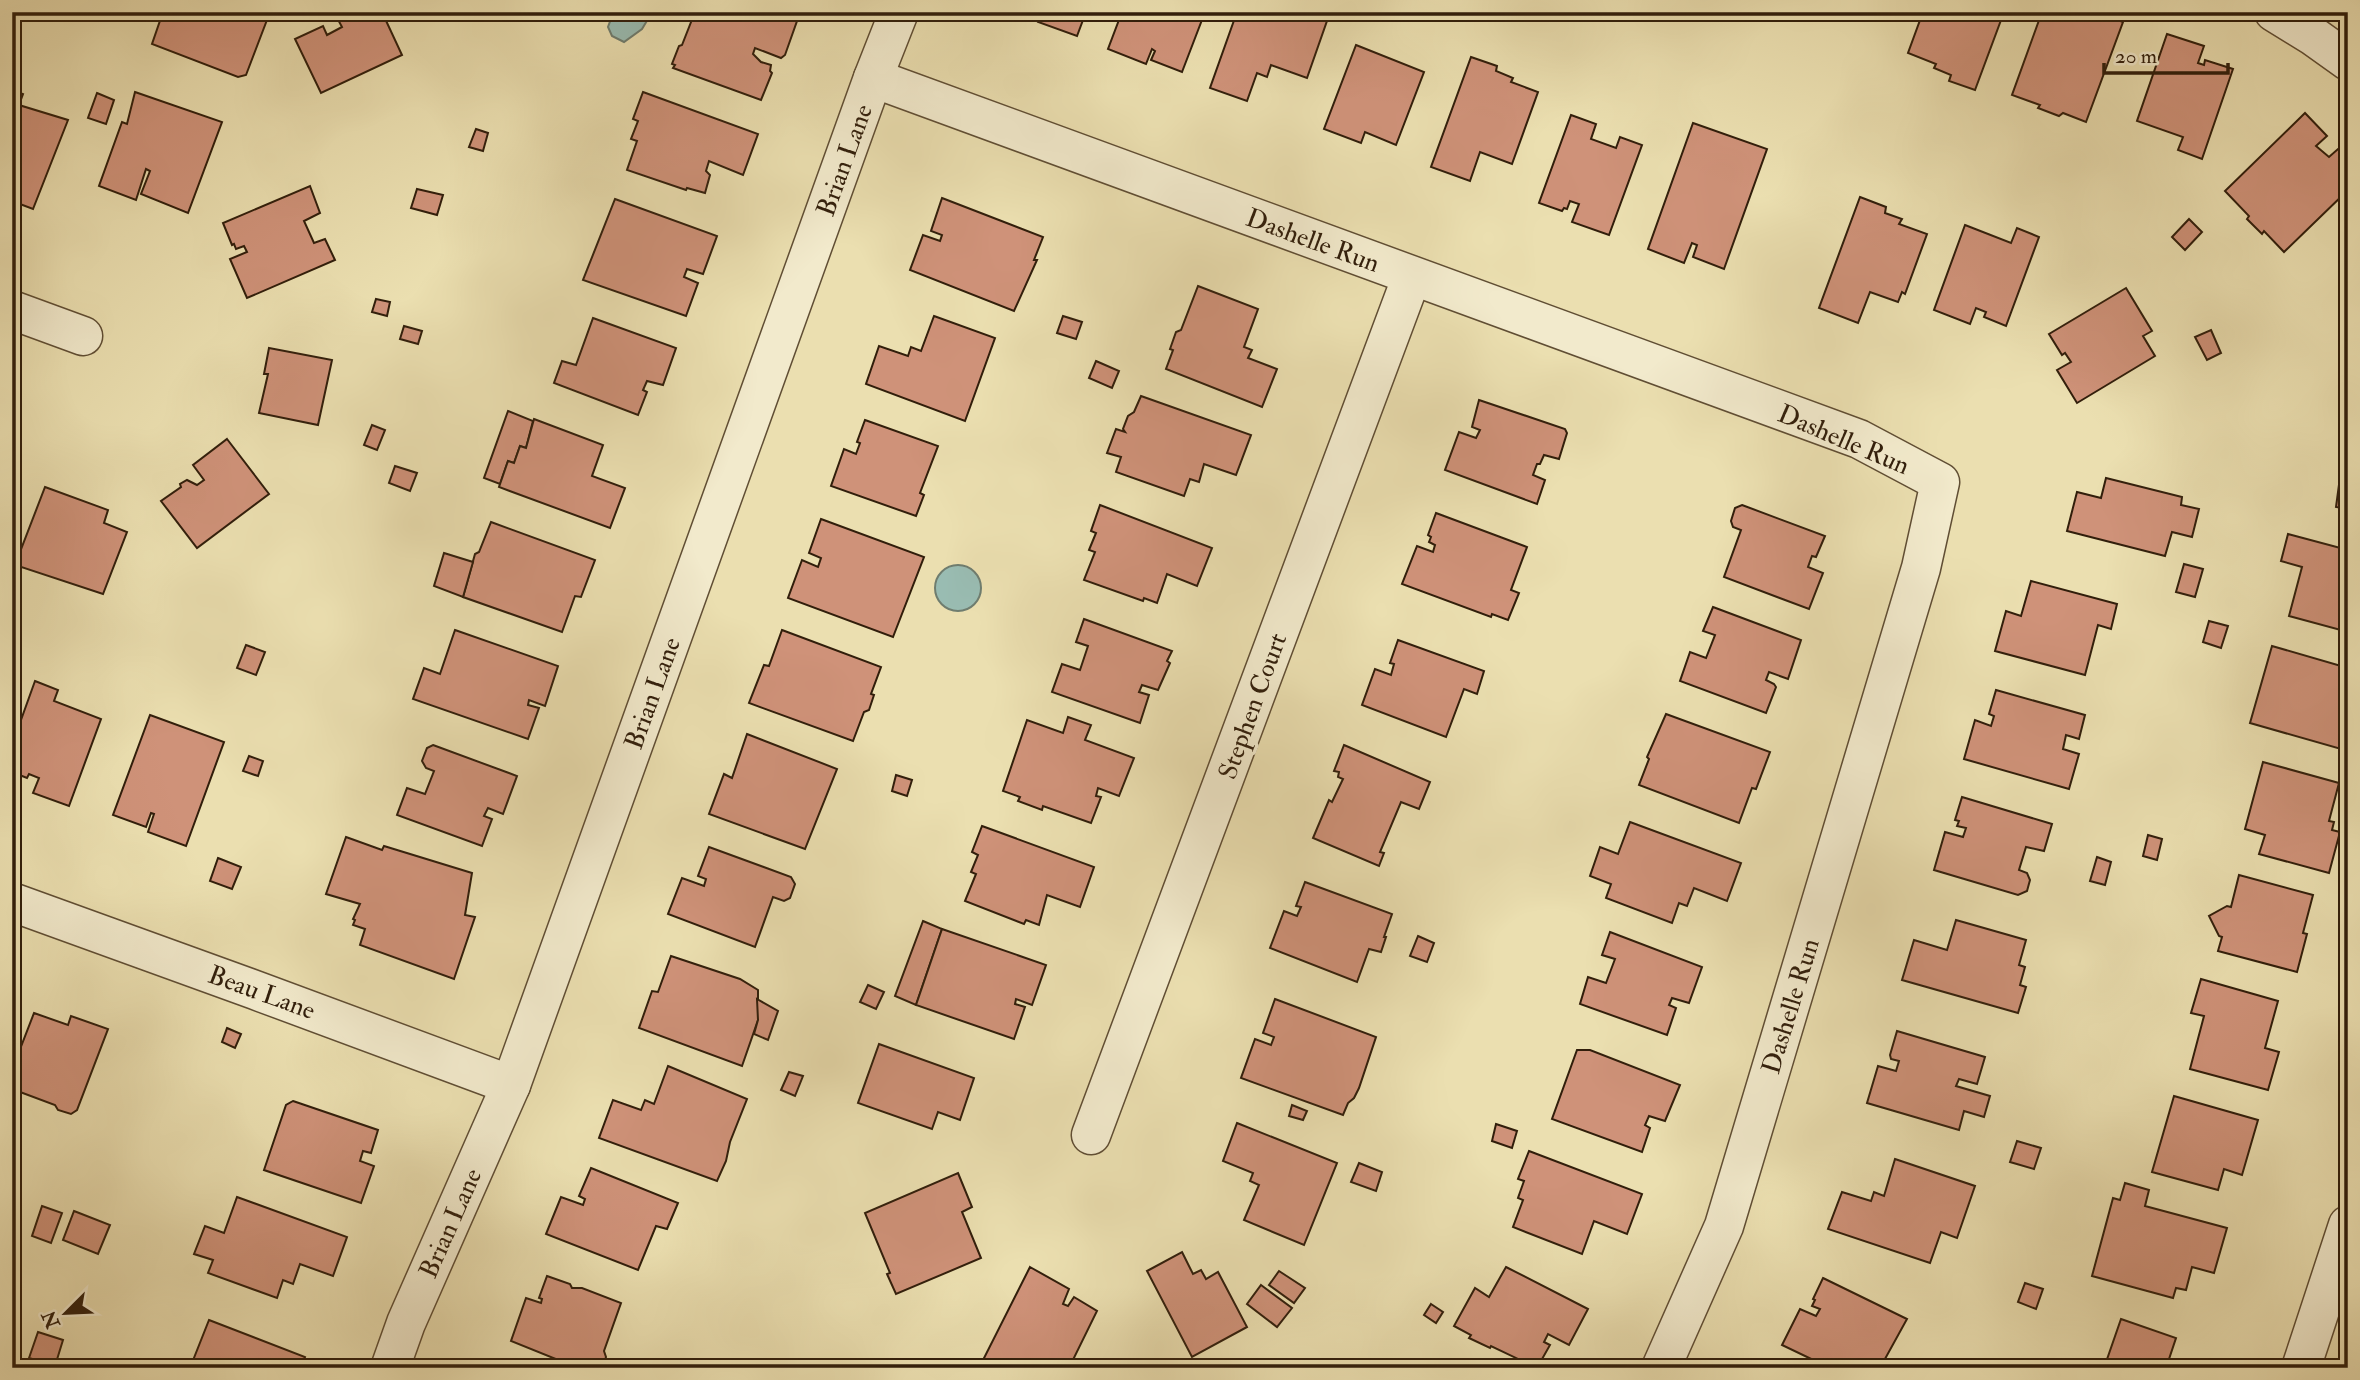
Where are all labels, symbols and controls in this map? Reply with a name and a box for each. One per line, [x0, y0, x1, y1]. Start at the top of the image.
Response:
scale bar [2104, 32, 2229, 76]
text: 20 m [2115, 43, 2157, 70]
street label: Brian Lane [810, 100, 880, 221]
street label: Dashelle Run [1241, 202, 1384, 280]
street label: Dashelle Run [1773, 398, 1914, 482]
street label: Stephen Court [1212, 629, 1295, 784]
street label: Brian Lane [618, 633, 688, 754]
street label: Dashelle Run [1755, 935, 1827, 1078]
street label: Beau Lane [204, 959, 320, 1027]
street label: Brian Lane [413, 1163, 489, 1283]
north arrow [32, 1278, 102, 1348]
text: N [37, 1306, 66, 1333]

